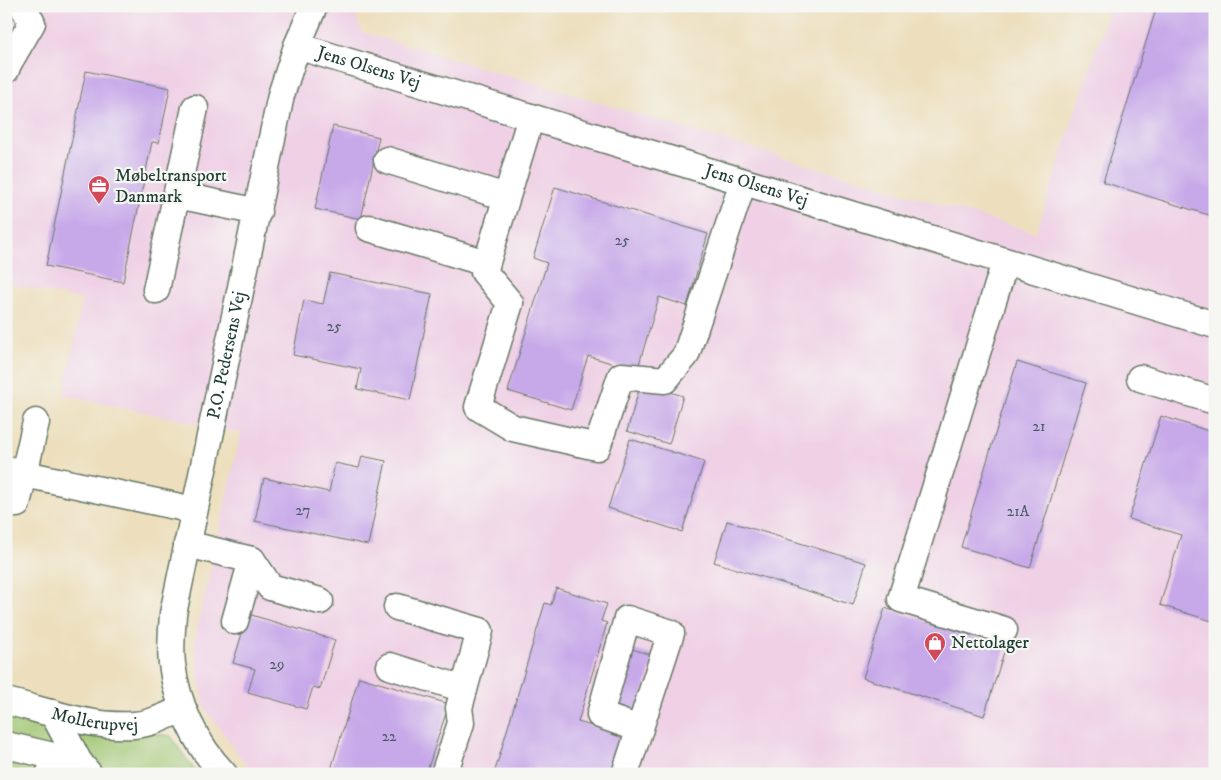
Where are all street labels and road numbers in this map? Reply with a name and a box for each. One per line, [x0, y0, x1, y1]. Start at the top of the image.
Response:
street label: Jens Olsens Vej [313, 41, 423, 94]
street label: Jens Olsens Vej [700, 159, 810, 212]
street label: P.O. Pedersens Vej [203, 289, 251, 421]
street label: Mollerupvej [49, 703, 139, 736]

